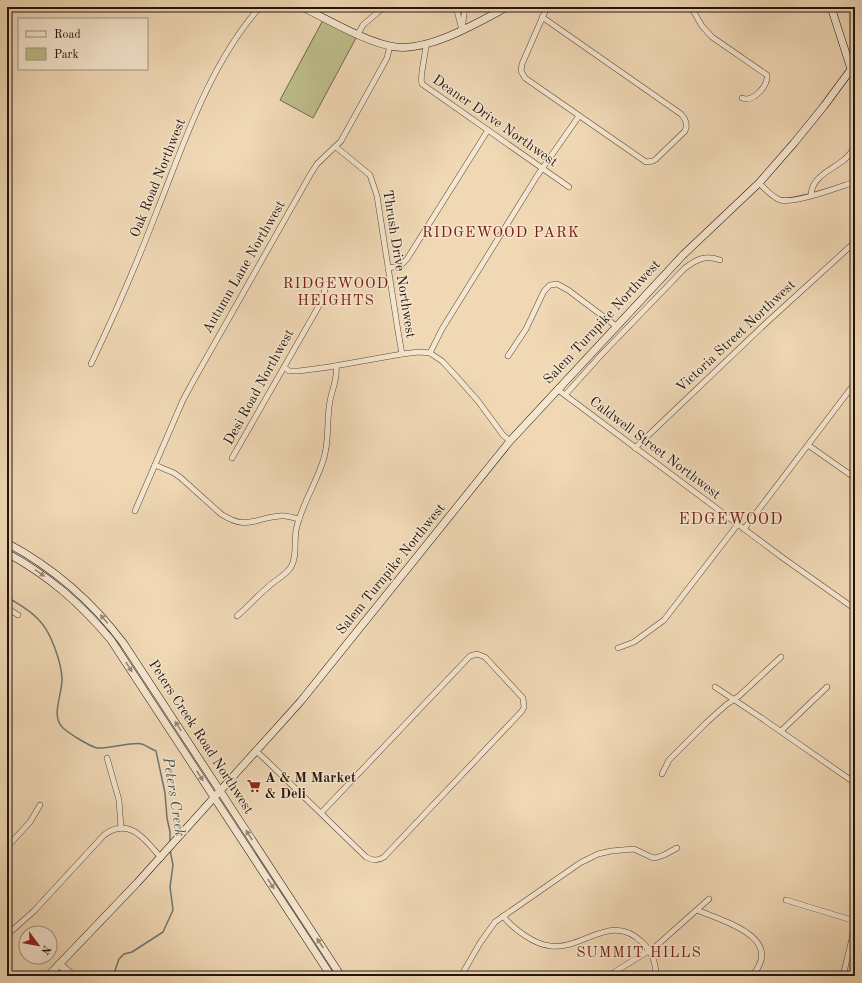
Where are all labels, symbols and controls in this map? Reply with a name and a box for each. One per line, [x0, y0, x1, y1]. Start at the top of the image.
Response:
legend [18, 18, 148, 70]
text: Road [54, 29, 81, 41]
text: Park [54, 49, 79, 61]
street label: Deaner Drive Northwest [430, 73, 560, 170]
street label: Oak Road Northwest [128, 117, 188, 239]
street label: Thrush Drive Northwest [380, 189, 418, 339]
street label: Autumn Lane Northwest [200, 198, 288, 336]
district label: RIDGEWOOD PARK [422, 226, 580, 241]
street label: Salem Turnpike Northwest [541, 257, 663, 387]
district label: RIDGEWOOD HEIGHTS [283, 277, 389, 309]
street label: Victoria Street Northwest [674, 277, 798, 395]
street label: Desi Road Northwest [221, 327, 297, 447]
street label: Caldwell Street Northwest [587, 394, 723, 502]
street label: Salem Turnpike Northwest [334, 501, 448, 637]
district label: EDGEWOOD [678, 512, 784, 528]
one-way arrow [35, 569, 46, 577]
one-way arrow [100, 613, 109, 624]
street label: Peters Creek Road Northwest [145, 657, 257, 817]
one-way arrow [125, 662, 133, 672]
one-way arrow [174, 720, 181, 732]
water label: Peters Creek [158, 756, 188, 838]
one-way arrow [196, 770, 204, 781]
place label: A & M Market & Deli [265, 771, 356, 801]
supermarket icon: A & M Market & Deli [246, 778, 262, 794]
one-way arrow [245, 829, 252, 840]
one-way arrow [267, 879, 275, 890]
north arrow [18, 925, 58, 965]
one-way arrow [316, 938, 324, 949]
text: N [38, 943, 52, 956]
district label: SUMMIT HILLS [576, 946, 702, 961]

